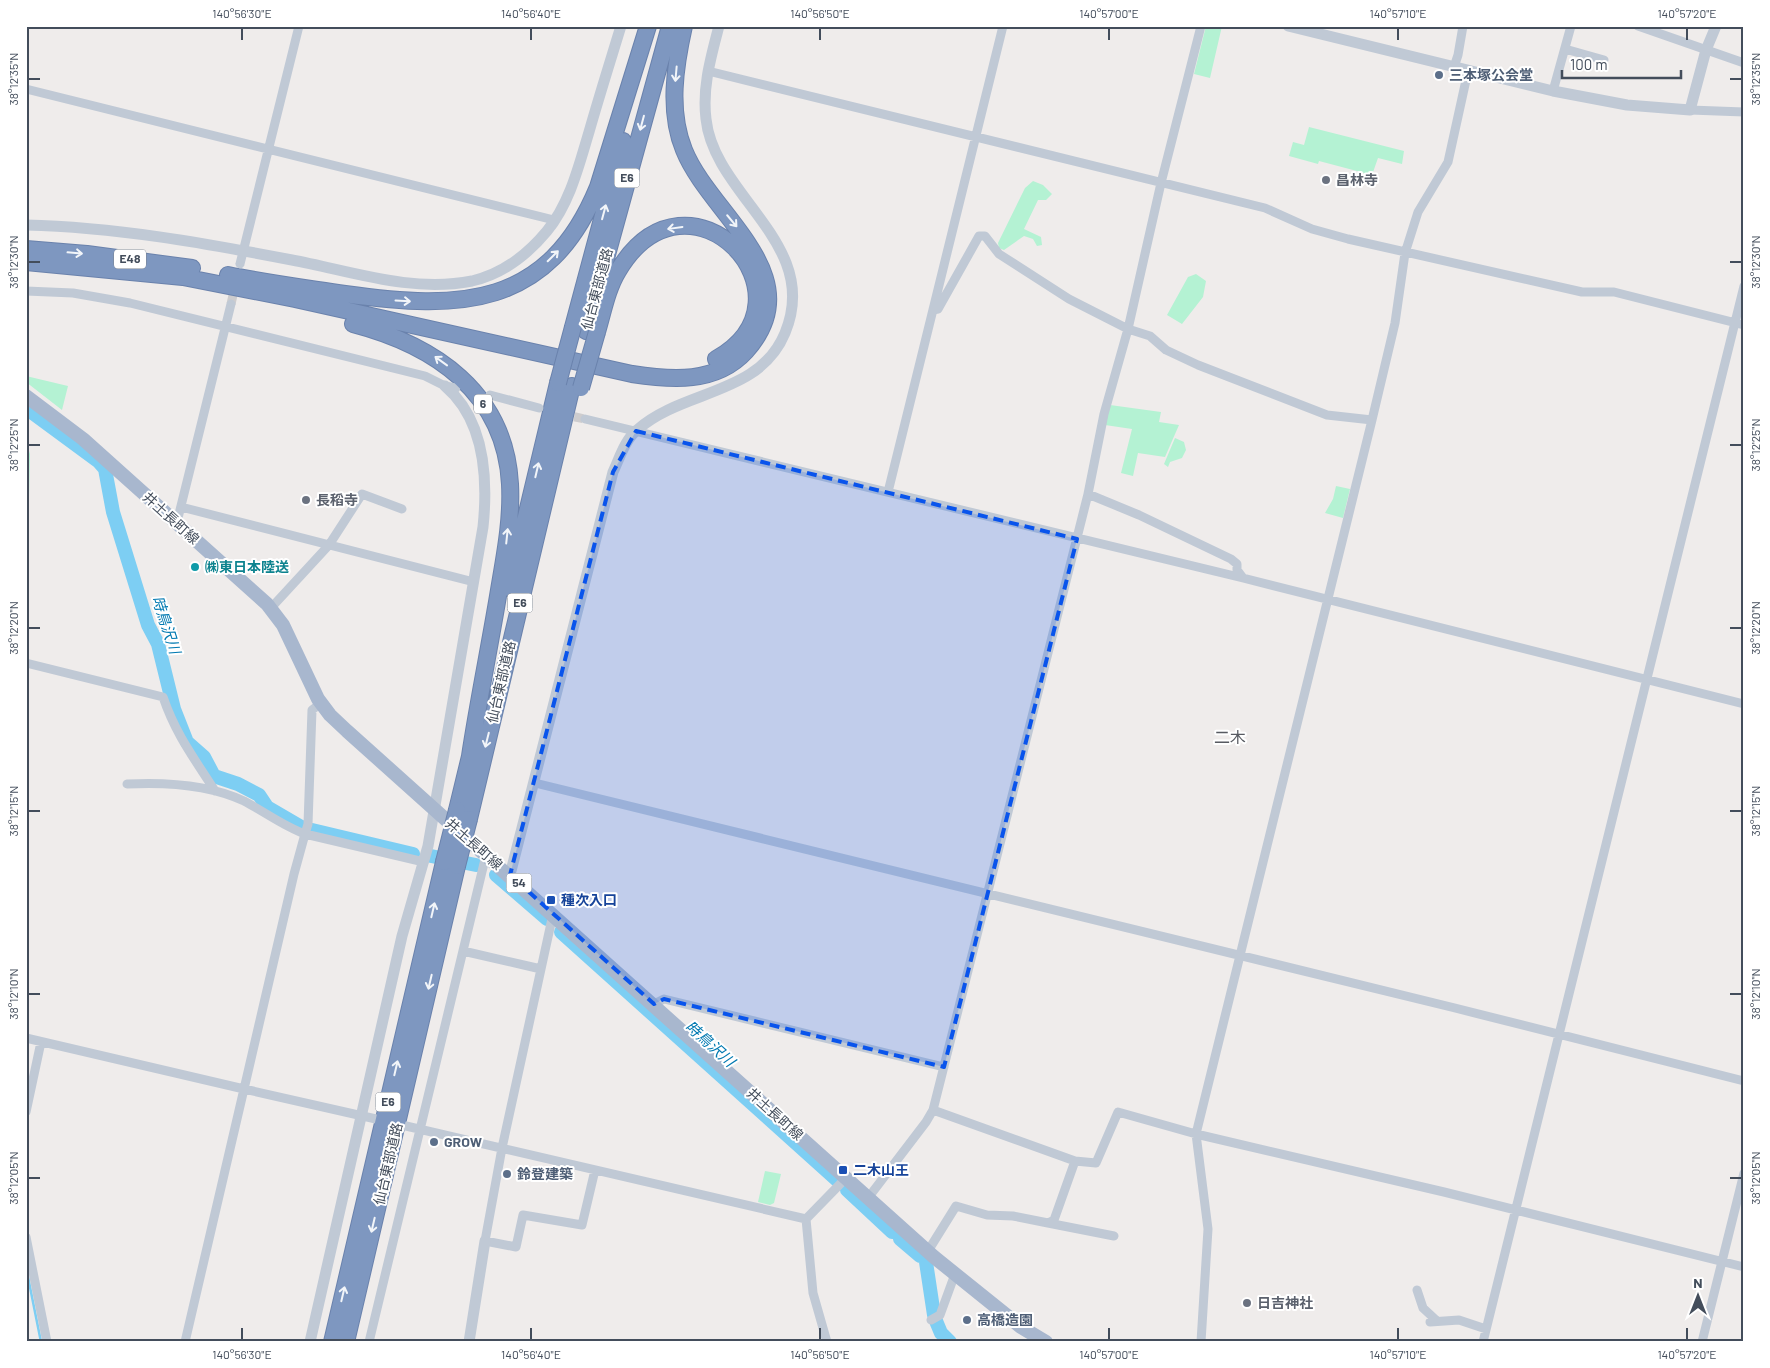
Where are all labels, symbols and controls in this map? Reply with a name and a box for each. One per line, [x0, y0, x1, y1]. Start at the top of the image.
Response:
text: 140°56'30"E [212, 6, 272, 20]
text: 140°56'40"E [501, 6, 561, 20]
text: 140°56'50"E [790, 6, 850, 20]
text: 140°57'00"E [1079, 6, 1139, 20]
text: 140°57'10"E [1370, 6, 1427, 20]
text: 140°57'20"E [1657, 6, 1717, 20]
scale bar [1562, 48, 1681, 80]
text: 38°12'35"N [6, 53, 20, 105]
text: 38°12'35"N [1748, 53, 1762, 105]
text: 100 m [1570, 55, 1608, 73]
one-way arrow [671, 66, 680, 82]
place label: 三本塚公会堂 [1449, 66, 1533, 83]
marker: 三本塚公会堂 [1433, 69, 1445, 81]
one-way arrow [637, 115, 646, 131]
road number: E6 [614, 168, 640, 188]
place label: 昌林寺 [1336, 171, 1378, 188]
marker: 昌林寺 [1320, 174, 1332, 186]
one-way arrow [599, 205, 609, 221]
one-way arrow [726, 214, 737, 227]
one-way arrow [667, 223, 683, 233]
text: 38°12'30"N [6, 235, 20, 289]
text: 38°12'30"N [1748, 235, 1762, 289]
street label: 仙台東部道路 [577, 246, 616, 332]
one-way arrow [67, 248, 83, 258]
road number: E48 [114, 250, 146, 268]
one-way arrow [547, 250, 559, 262]
one-way arrow [395, 297, 411, 306]
one-way arrow [434, 356, 448, 366]
road number: 6 [474, 394, 492, 414]
text: 38°12'25"N [6, 418, 20, 472]
text: 38°12'25"N [1748, 418, 1762, 472]
one-way arrow [533, 463, 542, 479]
street label: 井土長町線 [140, 488, 203, 547]
place label: 長稻寺 [316, 491, 358, 508]
marker: 長稻寺 [300, 494, 312, 506]
one-way arrow [502, 528, 512, 544]
place label: ㈱東日本陸送 [205, 558, 289, 575]
marker: ㈱東日本陸送 [189, 561, 201, 573]
water label: 時鳥沢川 [149, 593, 185, 658]
road number: E6 [508, 594, 532, 612]
text: 38°12'20"N [6, 601, 20, 655]
text: 38°12'20"N [1748, 601, 1762, 655]
street label: 仙台東部道路 [483, 639, 518, 725]
district label: 二木 [1214, 727, 1246, 746]
one-way arrow [482, 731, 491, 747]
text: 38°12'15"N [6, 786, 20, 836]
text: 38°12'15"N [1748, 786, 1762, 836]
street label: 井土長町線 [442, 814, 506, 873]
road number: 54 [506, 874, 532, 892]
place label: 種次入口 [561, 891, 617, 908]
marker: 種次入口 [545, 894, 557, 906]
one-way arrow [429, 902, 438, 918]
text: 38°12'10"N [6, 968, 20, 1020]
text: 38°12'10"N [1748, 968, 1762, 1020]
one-way arrow [425, 973, 434, 989]
water label: 時鳥沢川 [682, 1016, 740, 1071]
one-way arrow [392, 1060, 401, 1076]
street label: 井土長町線 [744, 1084, 807, 1143]
road number: E6 [376, 1092, 400, 1112]
street label: 仙台東部道路 [370, 1121, 405, 1207]
place label: GROW [444, 1133, 482, 1150]
marker: GROW [428, 1136, 440, 1148]
text: 38°12'05"N [6, 1151, 20, 1205]
text: 38°12'05"N [1748, 1151, 1762, 1205]
place label: 二木山王 [853, 1161, 909, 1178]
marker: 二木山王 [837, 1164, 849, 1176]
place label: 鈴登建築 [517, 1165, 573, 1182]
marker: 鈴登建築 [501, 1168, 513, 1180]
one-way arrow [368, 1217, 378, 1233]
north arrow [1672, 1270, 1722, 1320]
text: N [1693, 1274, 1703, 1291]
one-way arrow [339, 1287, 348, 1303]
place label: 日吉神社 [1257, 1294, 1313, 1311]
marker: 日吉神社 [1241, 1297, 1253, 1309]
place label: 高橋造園 [977, 1311, 1033, 1328]
marker: 高橋造園 [961, 1314, 973, 1326]
text: 140°56'30"E [212, 1347, 272, 1361]
text: 140°56'40"E [501, 1347, 561, 1361]
text: 140°56'50"E [790, 1347, 850, 1361]
text: 140°57'00"E [1079, 1347, 1139, 1361]
text: 140°57'10"E [1370, 1347, 1427, 1361]
text: 140°57'20"E [1657, 1347, 1717, 1361]

